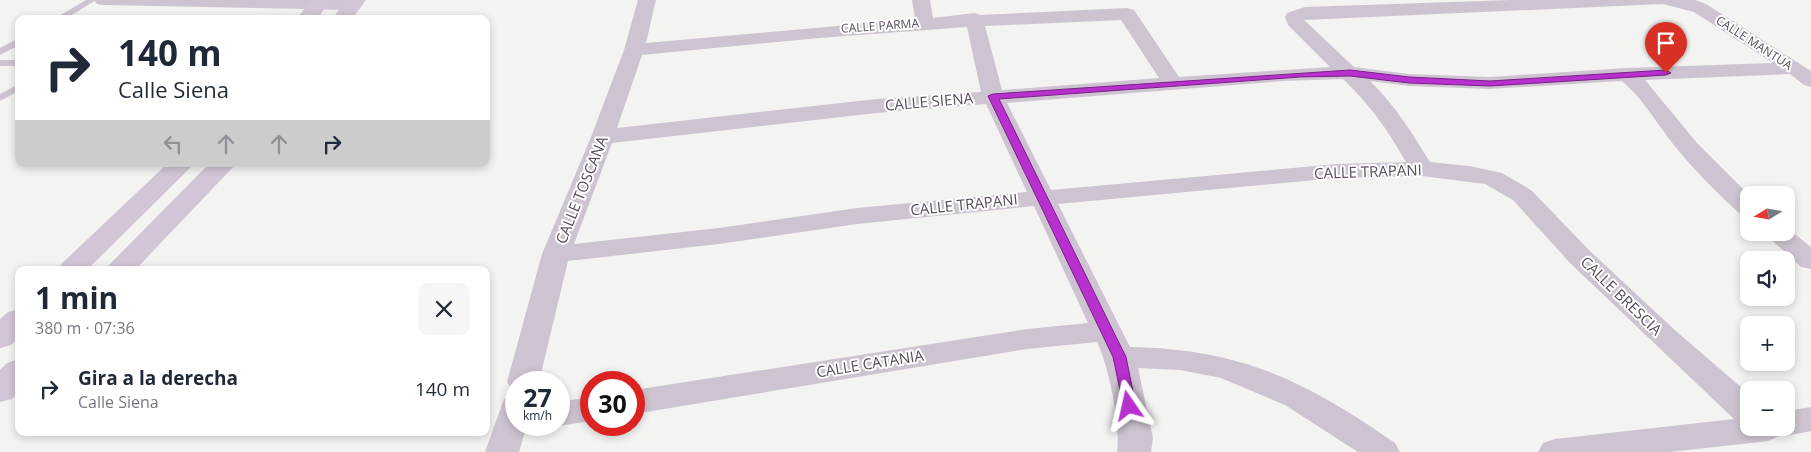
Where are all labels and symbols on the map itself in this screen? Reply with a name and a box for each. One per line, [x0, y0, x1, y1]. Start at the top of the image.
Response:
street label: CALLE MANTUA [1713, 12, 1796, 74]
street label: CALLE PARMA [840, 14, 920, 37]
pin [1645, 22, 1687, 73]
street label: CALLE SIENA [884, 87, 974, 115]
street label: CALLE TOSCANA [550, 132, 612, 247]
street label: CALLE TRAPANI [1314, 159, 1422, 183]
north arrow [1740, 186, 1795, 241]
street label: CALLE TRAPANI [909, 188, 1019, 220]
street label: CALLE BRESCIA [1577, 251, 1667, 339]
street label: CALLE CATANIA [815, 345, 925, 381]
speed limit sign: 30 [580, 371, 645, 436]
position arrow [1102, 379, 1154, 431]

